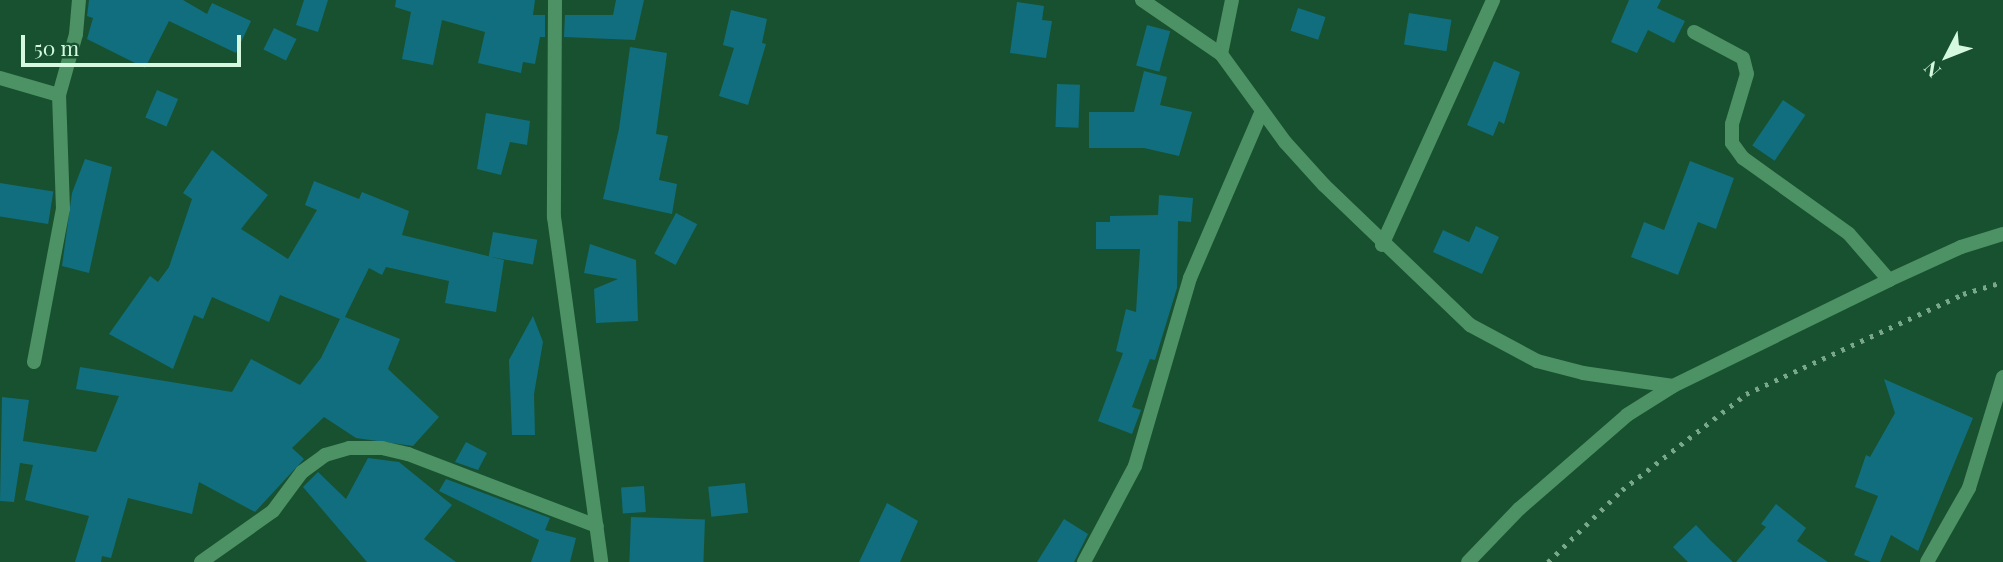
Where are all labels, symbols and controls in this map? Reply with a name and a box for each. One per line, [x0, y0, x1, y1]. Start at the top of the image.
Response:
scale bar [24, 21, 245, 65]
north arrow [1912, 21, 1982, 91]
text: 50 m [34, 33, 79, 61]
text: N [1917, 56, 1946, 84]

